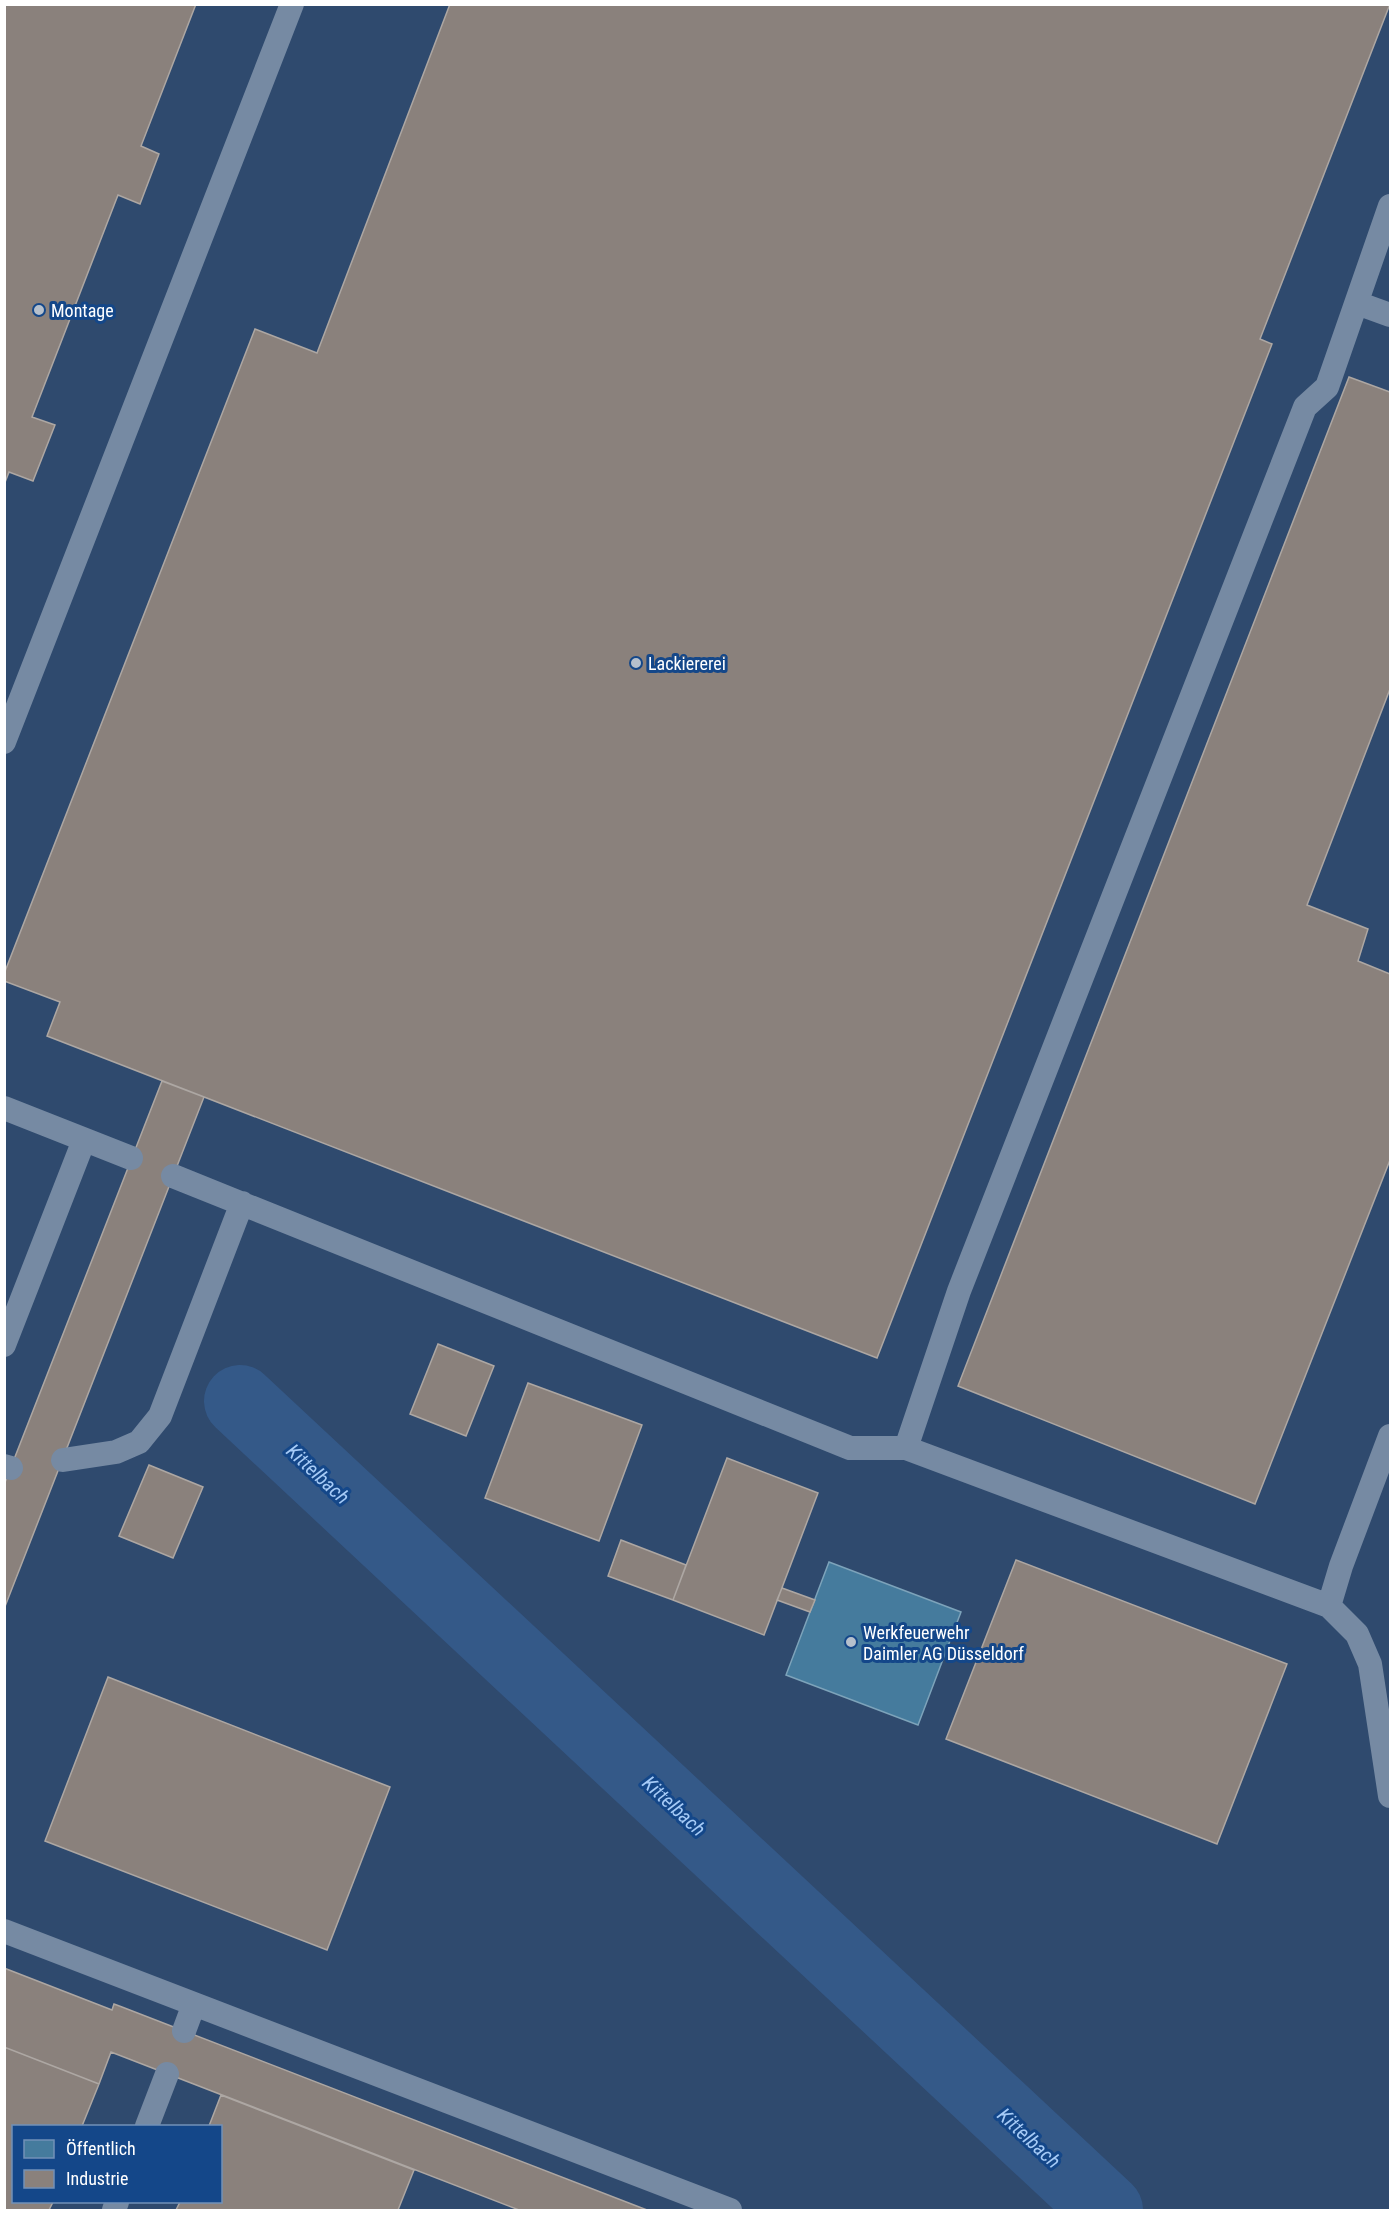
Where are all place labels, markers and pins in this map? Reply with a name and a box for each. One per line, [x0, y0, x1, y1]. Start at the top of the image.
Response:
place label: Montage [51, 300, 114, 321]
marker: Montage [32, 303, 46, 317]
place label: Lackiererei [648, 653, 726, 674]
marker: Lackiererei [629, 656, 643, 670]
place label: Werkfeuerwehr Daimler AG Düsseldorf [863, 1622, 1024, 1664]
marker: Werkfeuerwehr Daimler AG Düsseldorf [844, 1635, 858, 1649]

